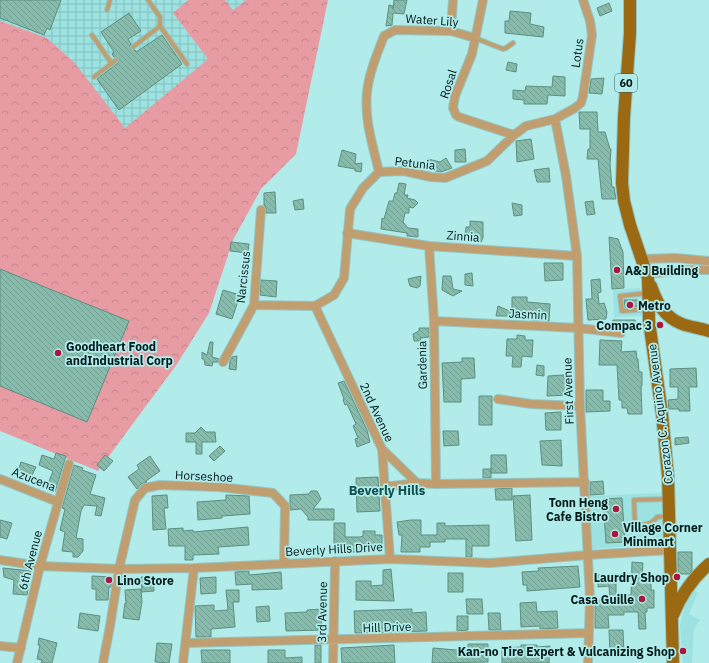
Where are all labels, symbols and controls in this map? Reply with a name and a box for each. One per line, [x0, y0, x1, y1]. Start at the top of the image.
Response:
street label: Water Lily [405, 11, 459, 29]
street label: Lotus [568, 37, 587, 69]
street label: Rosal [436, 68, 460, 100]
road number: 60 [615, 74, 637, 92]
street label: Petunia [394, 153, 437, 173]
street label: Zinnia [446, 227, 481, 245]
street label: Narcissus [233, 250, 253, 304]
place label: A&J Building [625, 263, 698, 278]
marker: A&J Building [612, 265, 622, 275]
place label: Metro [638, 298, 671, 313]
marker: Metro [625, 300, 635, 310]
street label: Jasmin [508, 305, 548, 323]
place label: Compac 3 [596, 318, 652, 333]
marker: Compac 3 [655, 320, 665, 330]
place label: Goodheart Food andIndustrial Corp [66, 339, 173, 368]
street label: Gardenia [414, 340, 430, 390]
street label: Corazon C. Aquino Avenue [644, 343, 676, 485]
marker: Goodheart Food andIndustrial Corp [53, 348, 63, 358]
street label: First Avenue [559, 357, 577, 425]
street label: 2nd Avenue [357, 380, 397, 444]
street label: Azucena [10, 464, 59, 494]
street label: Horseshoe [175, 467, 234, 485]
district label: Beverly Hills [349, 482, 426, 499]
place label: Tonn Heng Cafe Bistro [546, 495, 608, 524]
marker: Tonn Heng Cafe Bistro [611, 504, 621, 514]
place label: Village Corner Minimart [623, 520, 703, 549]
street label: 6th Avenue [15, 528, 45, 591]
marker: Village Corner Minimart [610, 529, 620, 539]
street label: Beverly Hills Drive [285, 539, 384, 559]
place label: Laurdry Shop [594, 570, 669, 585]
marker: Laurdry Shop [672, 572, 682, 582]
place label: Lino Store [117, 573, 174, 588]
marker: Lino Store [104, 575, 114, 585]
street label: 3rd Avenue [314, 581, 330, 643]
place label: Casa Guille [571, 592, 634, 607]
marker: Casa Guille [637, 594, 647, 604]
street label: Hill Drive [362, 619, 412, 635]
place label: Kan-no Tire Expert & Vulcanizing Shop [458, 644, 675, 659]
marker: Kan-no Tire Expert & Vulcanizing Shop [678, 646, 688, 656]

